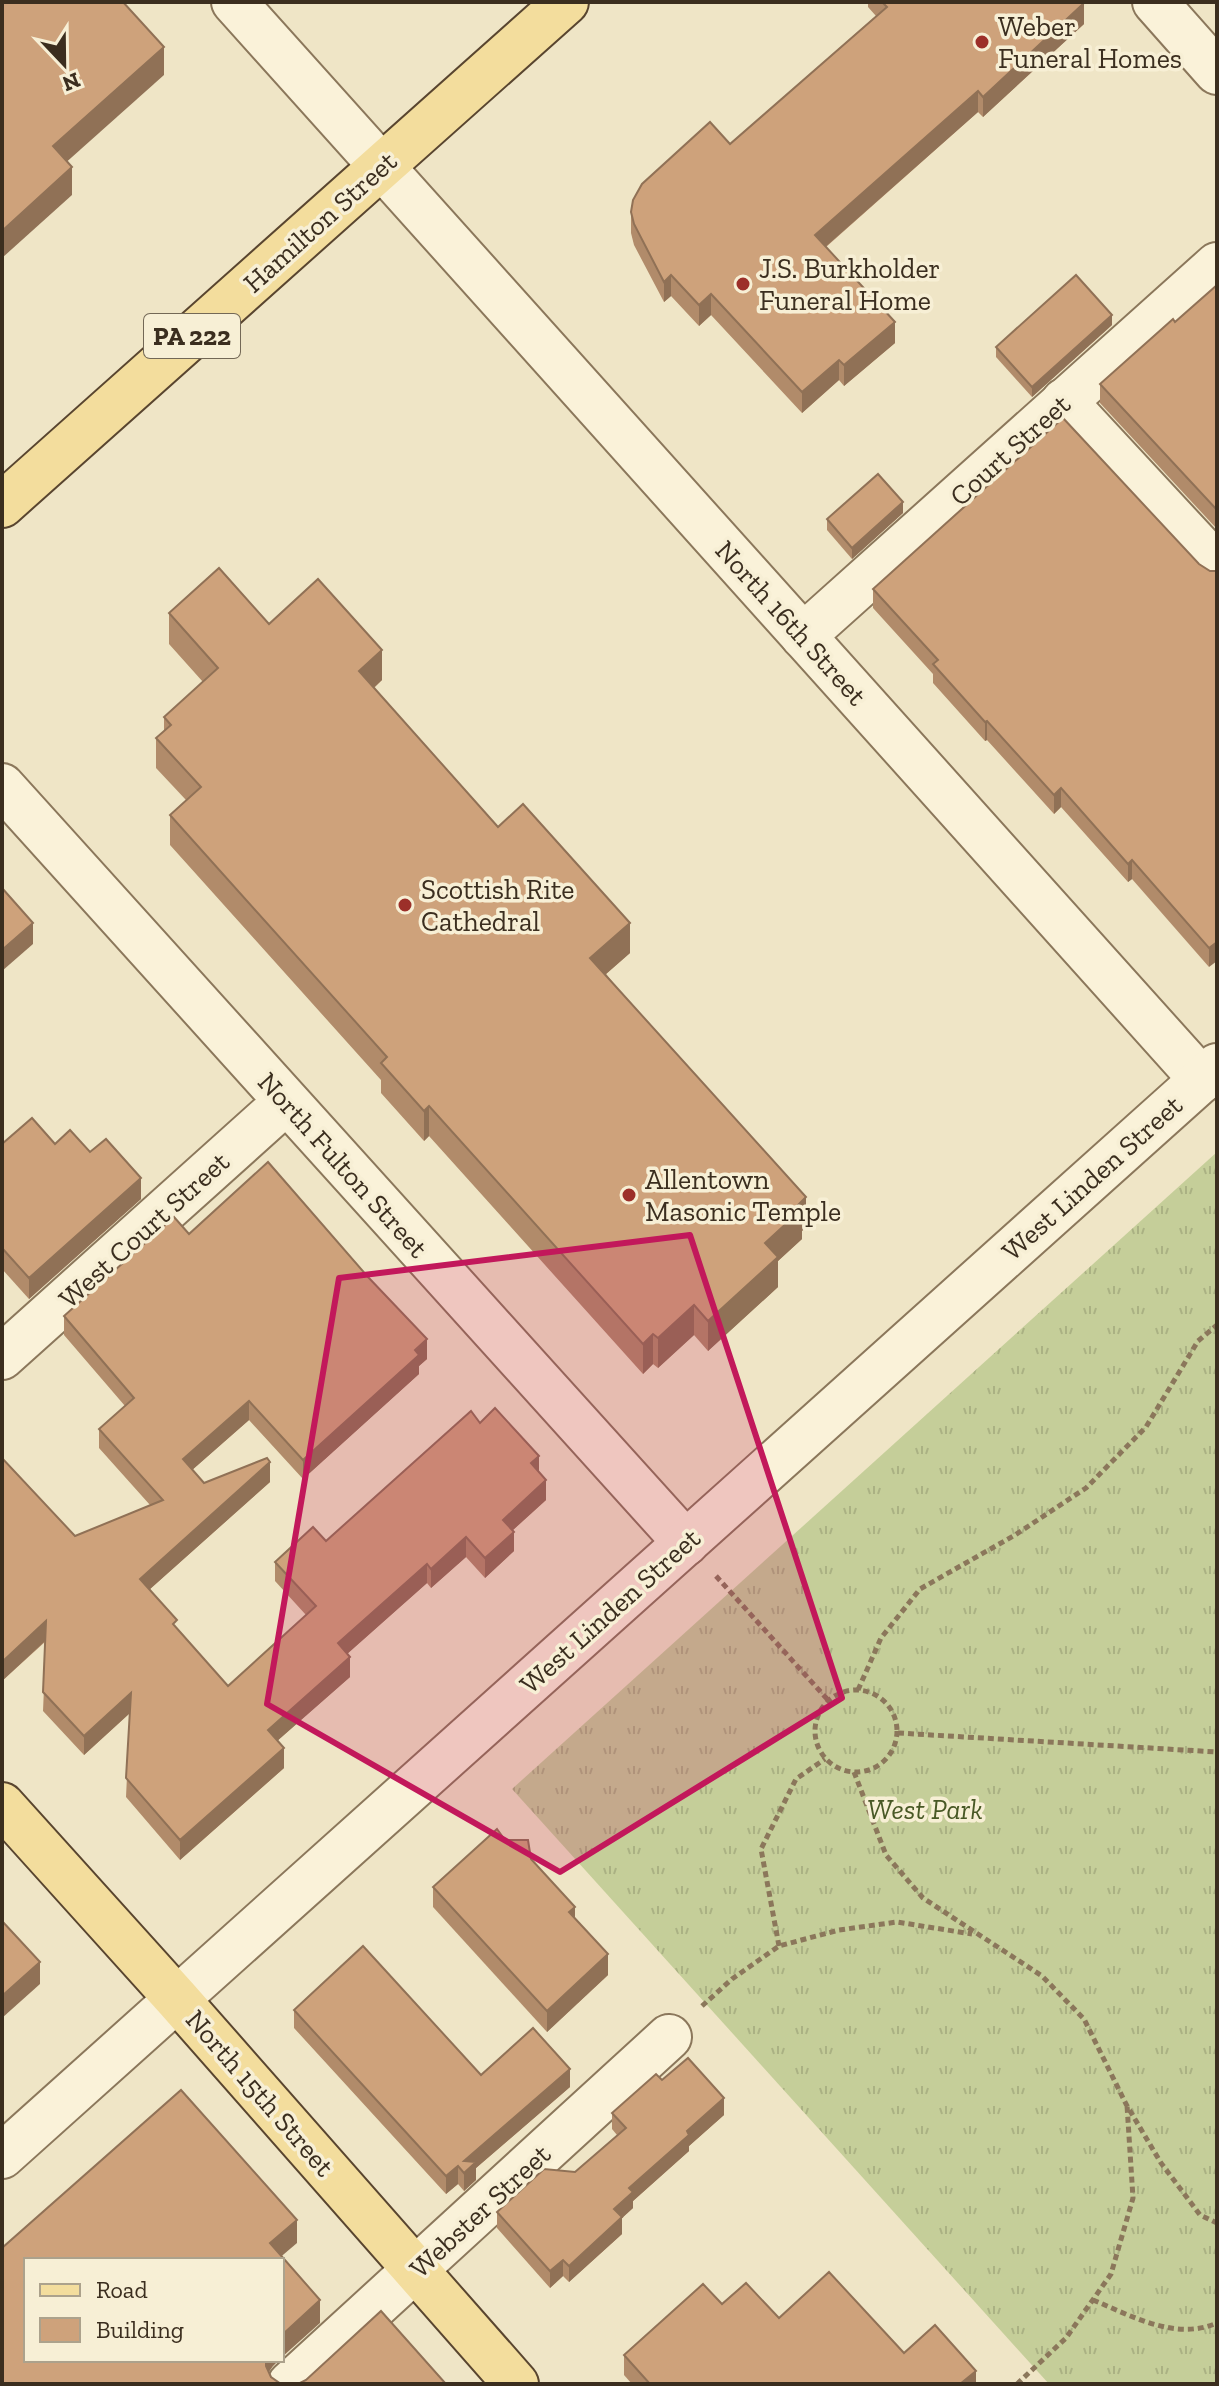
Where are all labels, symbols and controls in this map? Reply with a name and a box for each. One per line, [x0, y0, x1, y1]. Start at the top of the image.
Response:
place label: Weber Funeral Homes [998, 10, 1182, 75]
north arrow [24, 24, 104, 104]
marker: Weber Funeral Homes [973, 33, 991, 51]
text: N [58, 66, 84, 98]
street label: Hamilton Street [237, 144, 404, 299]
place label: J.S. Burkholder Funeral Home [759, 252, 940, 317]
marker: J.S. Burkholder Funeral Home [734, 275, 752, 293]
road number: PA 222 [144, 314, 240, 358]
street label: Court Street [943, 387, 1077, 513]
street label: North 16th Street [709, 534, 874, 712]
place label: Scottish Rite Cathedral [421, 873, 575, 938]
marker: Scottish Rite Cathedral [396, 896, 414, 914]
street label: North Fulton Street [251, 1066, 435, 1265]
street label: West Linden Street [995, 1088, 1189, 1268]
street label: West Court Street [52, 1145, 236, 1315]
place label: Allentown Masonic Temple [645, 1163, 841, 1228]
marker: Allentown Masonic Temple [620, 1186, 638, 1204]
street label: West Linden Street [513, 1521, 707, 1701]
park label: West Park [867, 1793, 983, 1826]
street label: North 15th Street [179, 2003, 342, 2183]
street label: Webster Street [403, 2137, 558, 2285]
legend [24, 2258, 284, 2362]
text: Road [96, 2275, 148, 2304]
text: Building [96, 2315, 184, 2344]

